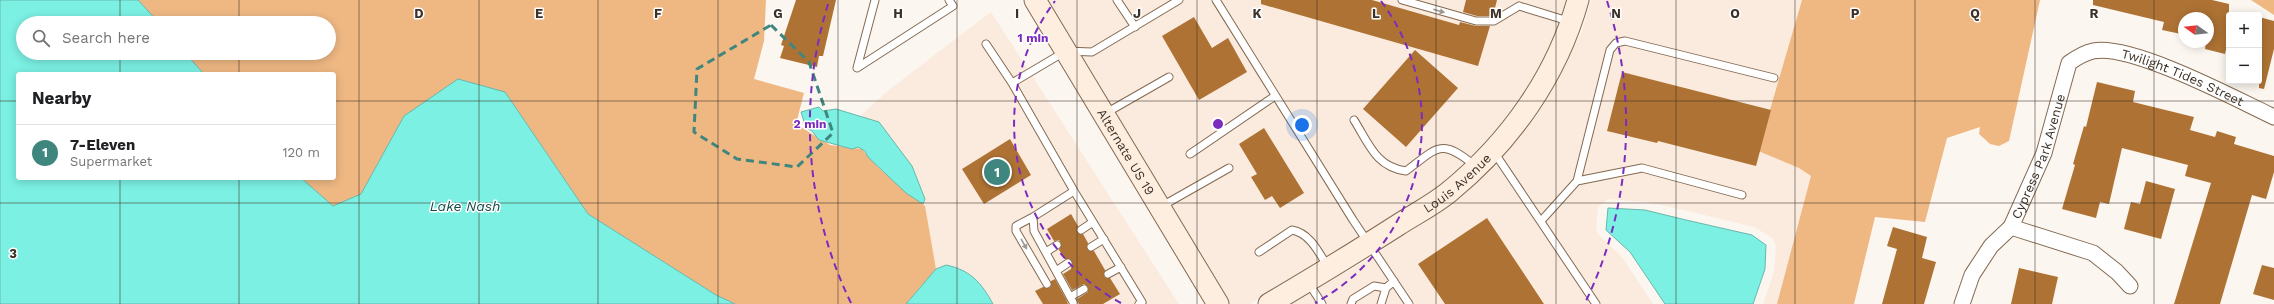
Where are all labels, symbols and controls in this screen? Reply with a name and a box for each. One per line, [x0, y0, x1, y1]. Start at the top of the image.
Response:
text: D [414, 6, 424, 21]
text: E [535, 6, 543, 21]
text: F [654, 6, 662, 21]
text: G [773, 6, 783, 21]
text: H [893, 6, 903, 21]
text: I [1015, 6, 1019, 21]
text: J [1133, 6, 1141, 21]
text: K [1252, 6, 1262, 21]
text: L [1372, 6, 1380, 21]
text: M [1490, 6, 1502, 21]
text: N [1611, 6, 1621, 21]
text: O [1730, 6, 1740, 21]
text: P [1851, 6, 1860, 21]
text: Q [1970, 6, 1980, 21]
text: R [2090, 6, 2099, 21]
one-way arrow [1434, 8, 1446, 14]
north arrow [2178, 12, 2214, 48]
map controls [2226, 12, 2262, 84]
button: + [2226, 12, 2262, 48]
search box [16, 16, 336, 60]
icon: search [30, 27, 52, 49]
text: Search here [62, 29, 150, 47]
text: 1 min [1018, 31, 1048, 45]
street label: Twilight Tides Street [2120, 46, 2247, 109]
button: − [2226, 48, 2262, 84]
text: Nearby [32, 88, 91, 108]
street label: Cypress Park Avenue [2008, 92, 2068, 221]
street label: Alternate US 19 [1095, 106, 1158, 198]
your location [1292, 115, 1312, 135]
text: 2 min [794, 117, 826, 131]
centre of rings [1211, 117, 1225, 131]
text: 7-Eleven [70, 136, 135, 154]
text: 1 [42, 145, 48, 160]
text: 120 m [282, 145, 320, 160]
street label: Louis Avenue [1420, 150, 1494, 215]
text: Supermarket [70, 154, 152, 169]
pin: 1 [984, 157, 1010, 187]
water label: Lake Nash [430, 198, 500, 214]
one-way arrow [1020, 238, 1027, 250]
text: 3 [9, 246, 17, 261]

